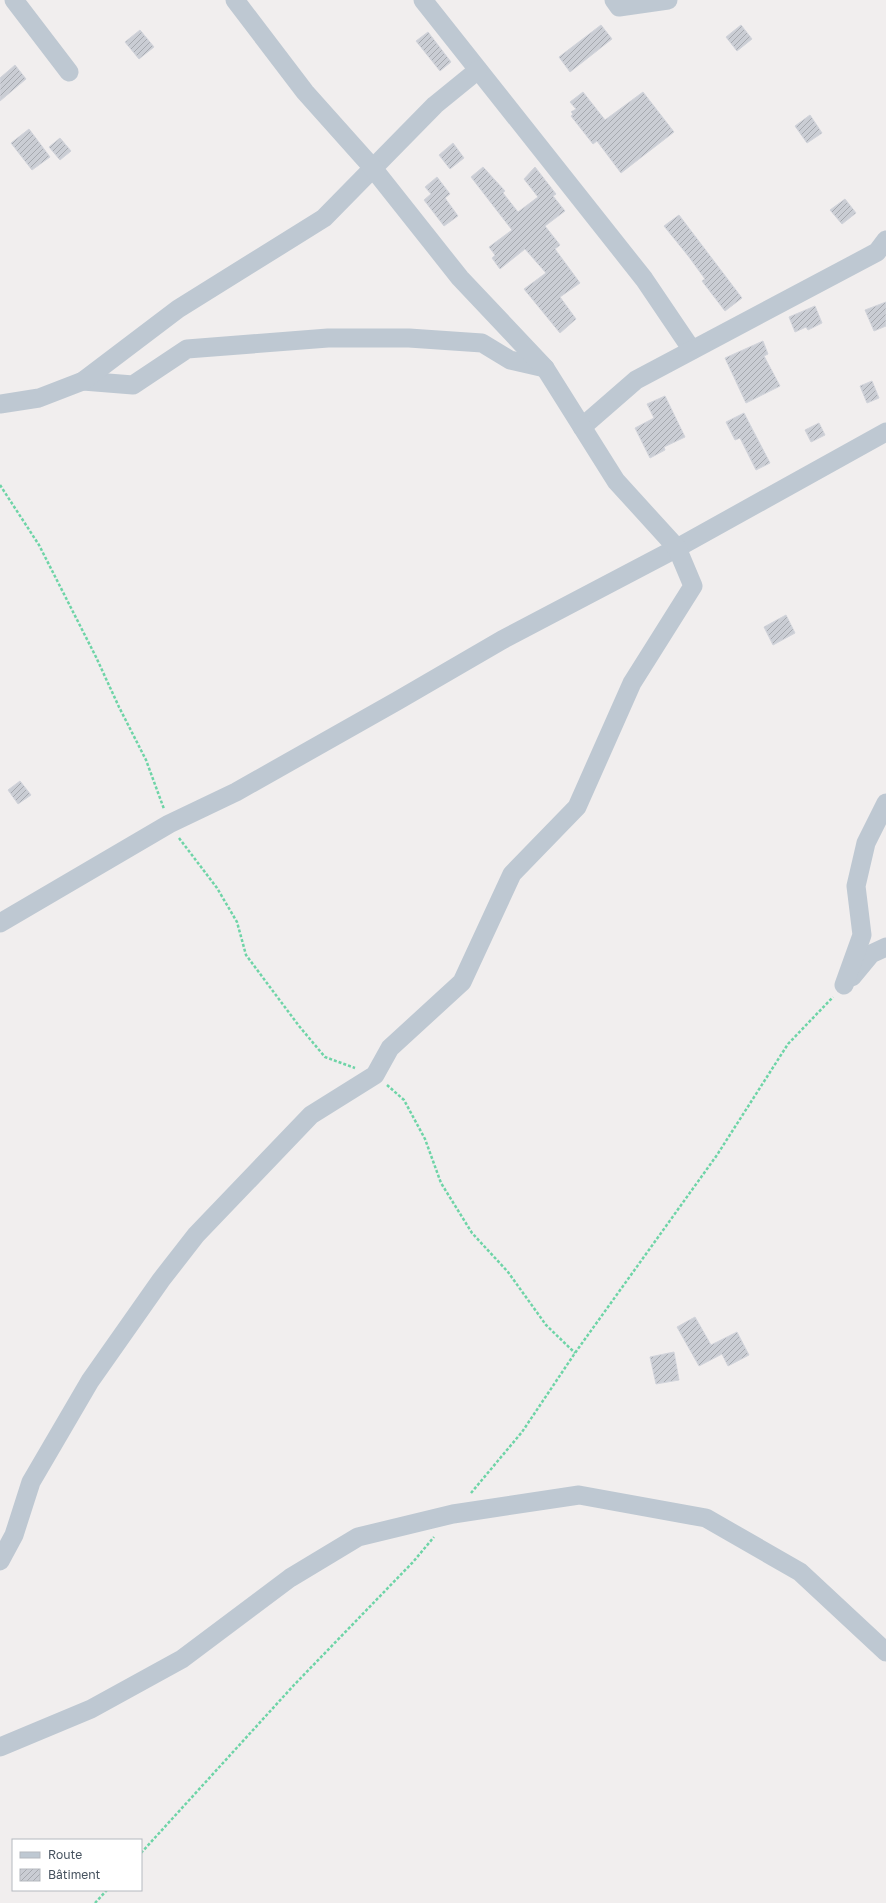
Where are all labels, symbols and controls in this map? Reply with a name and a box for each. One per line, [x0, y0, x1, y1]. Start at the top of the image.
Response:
legend [12, 1839, 142, 1891]
text: Route [48, 1847, 82, 1862]
text: Bâtiment [48, 1867, 101, 1882]

